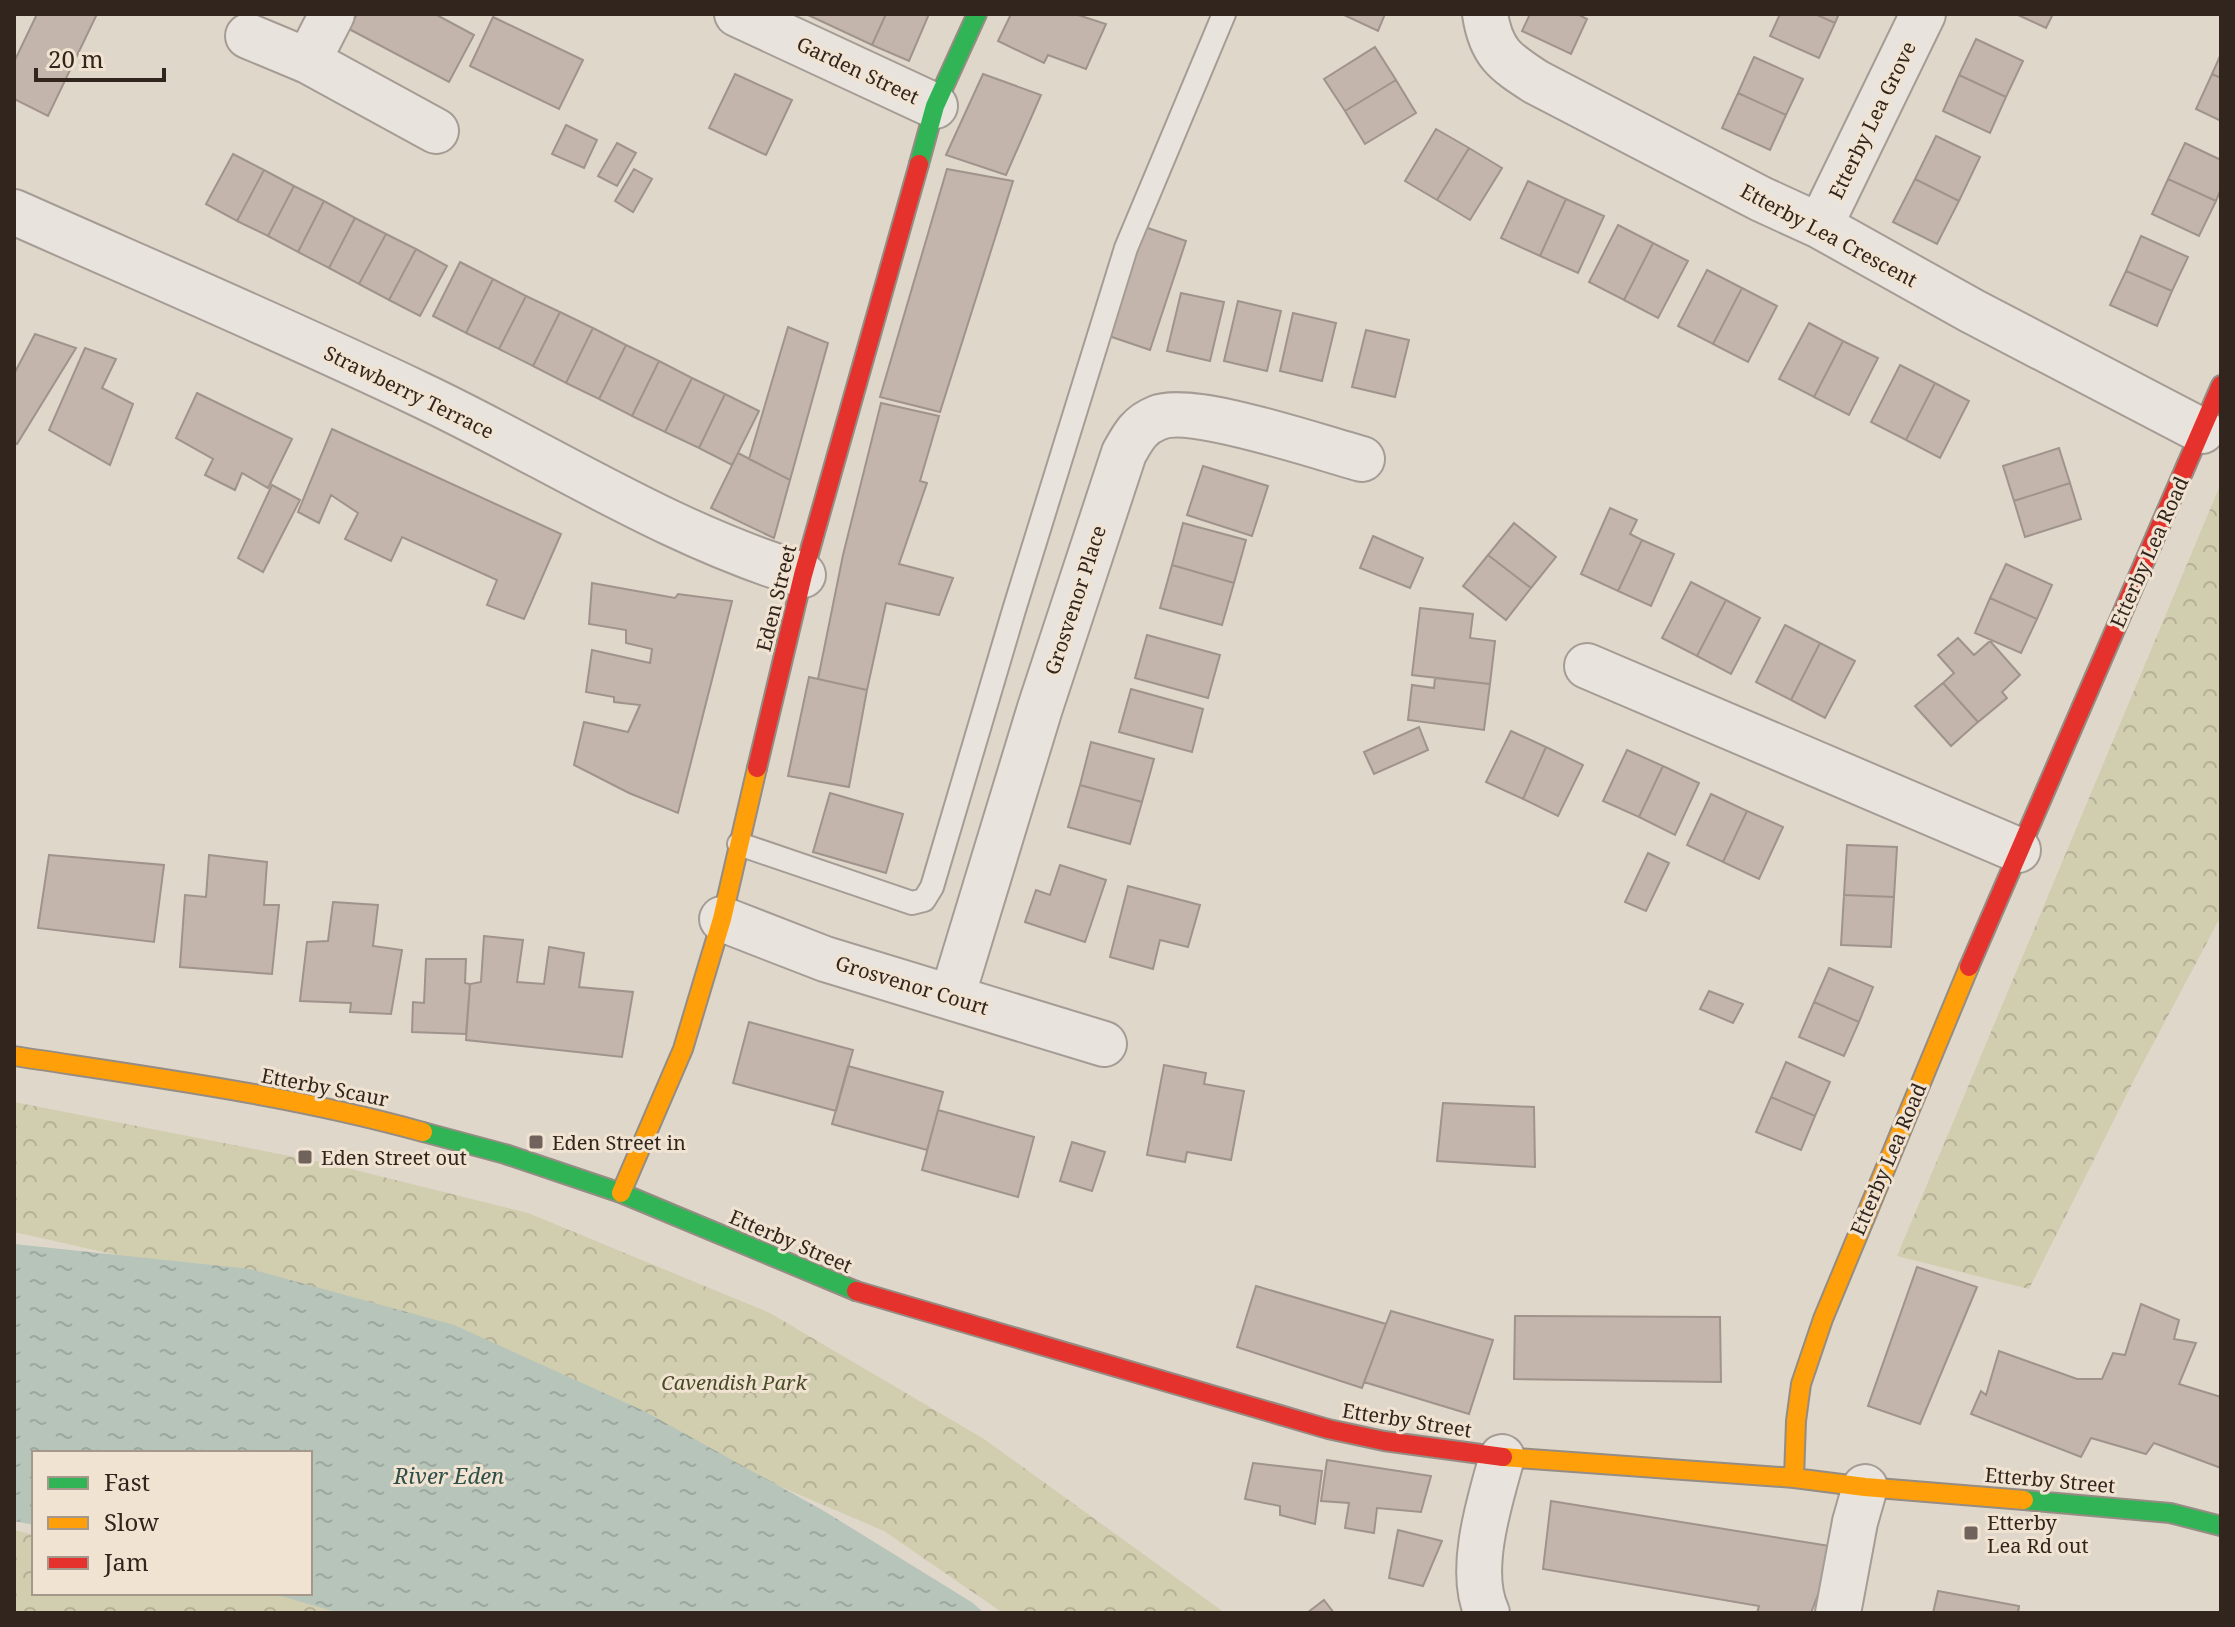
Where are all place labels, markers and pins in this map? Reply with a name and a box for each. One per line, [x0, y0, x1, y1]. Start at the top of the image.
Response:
place label: Eden Street in [552, 1129, 686, 1156]
marker: Eden Street in [527, 1133, 545, 1151]
place label: Eden Street out [321, 1144, 467, 1171]
marker: Eden Street out [296, 1148, 314, 1166]
place label: Etterby Lea Rd out [1987, 1509, 2089, 1559]
marker: Etterby Lea Rd out [1962, 1524, 1980, 1542]

